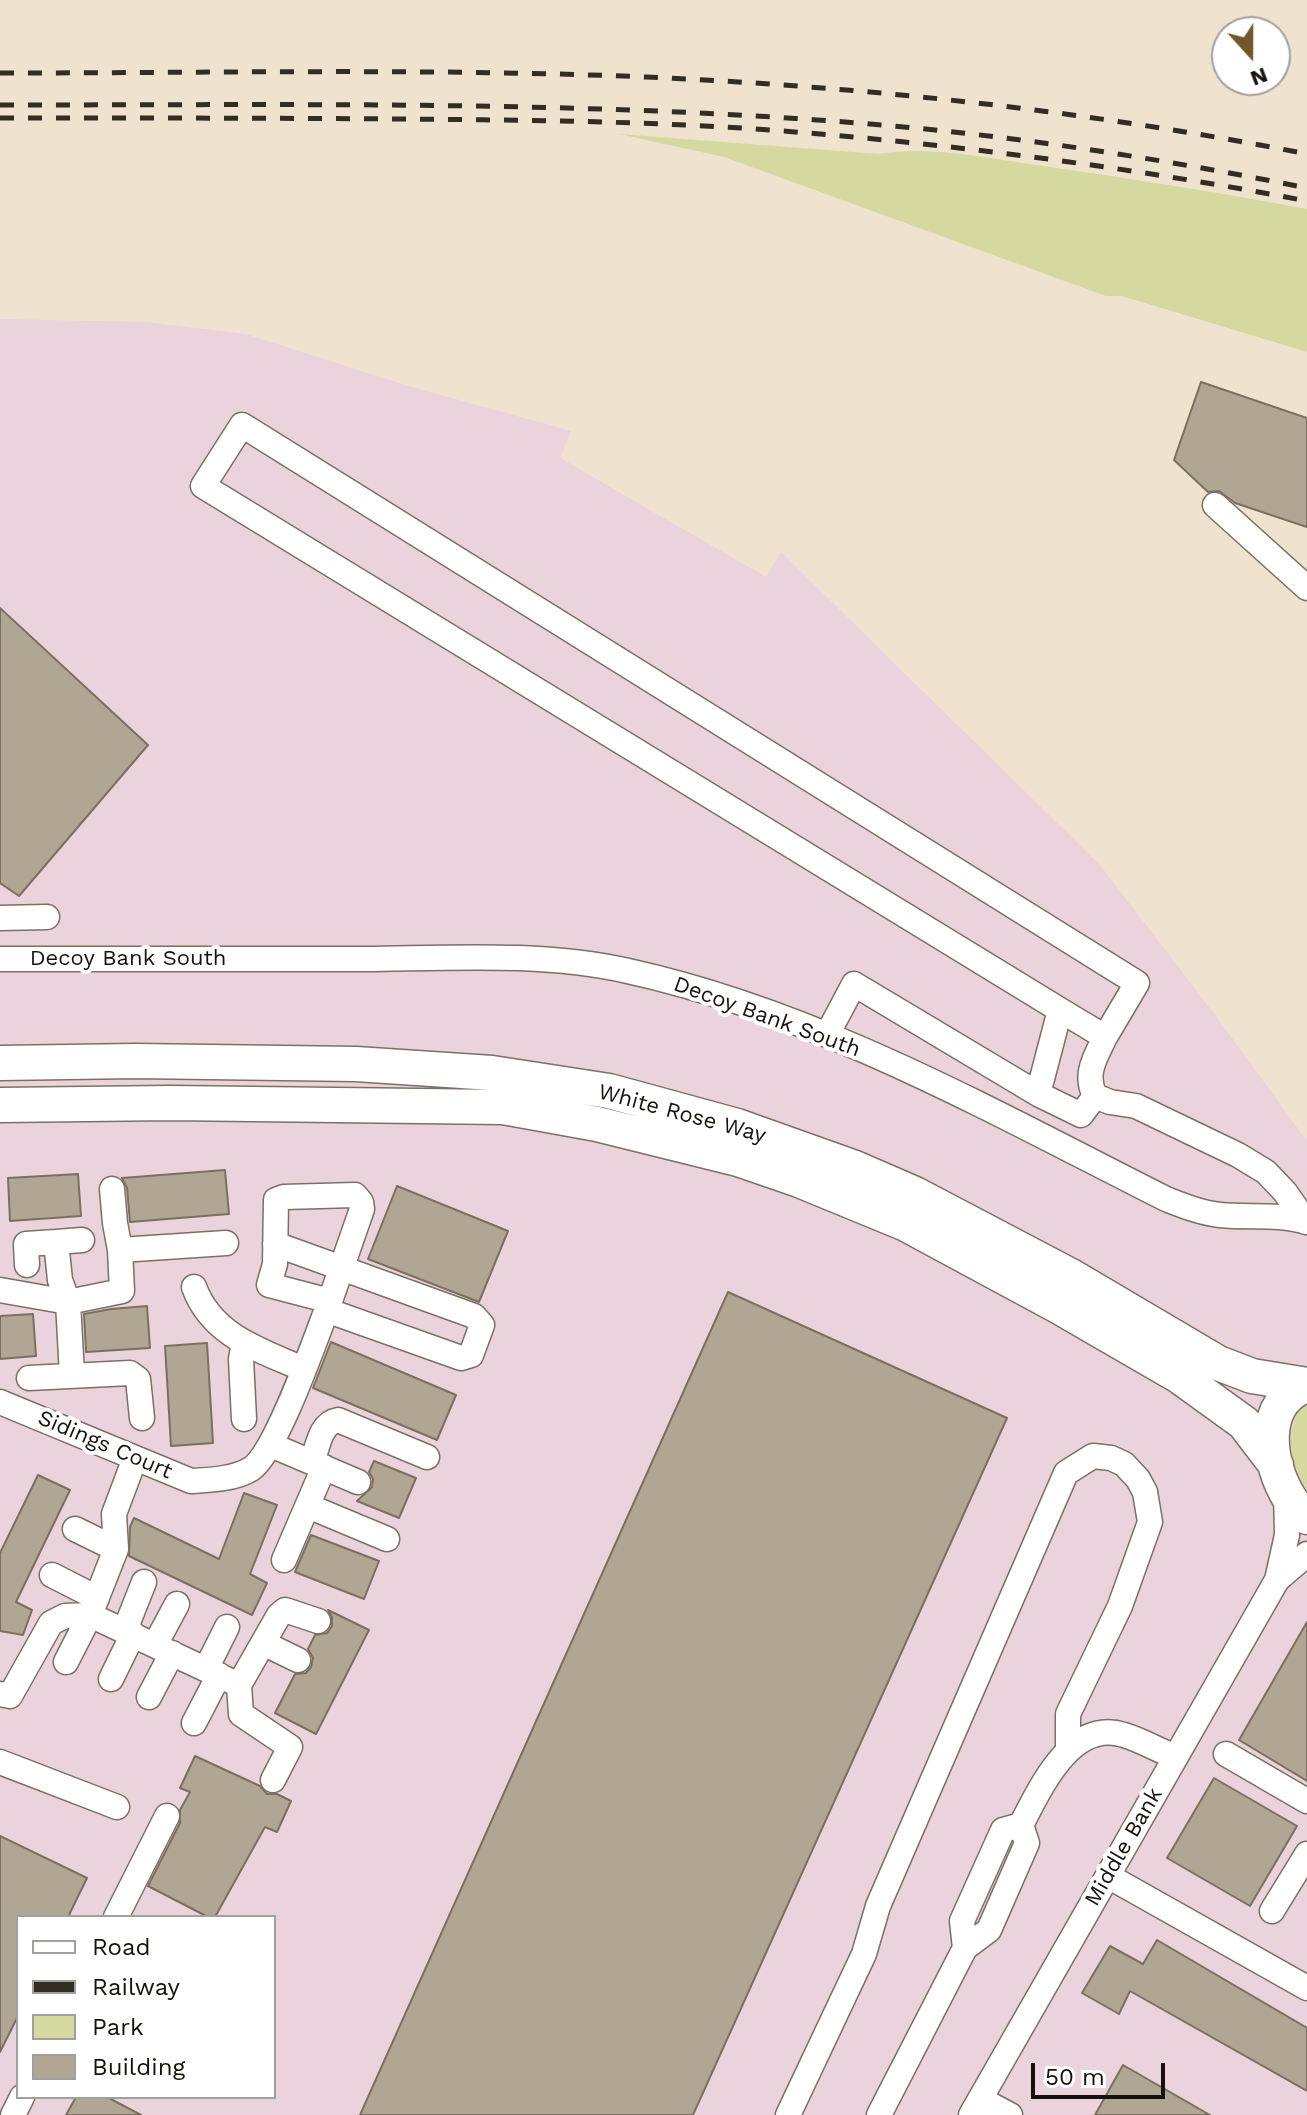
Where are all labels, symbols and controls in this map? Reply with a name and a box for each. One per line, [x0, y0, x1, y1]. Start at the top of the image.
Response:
north arrow [1211, 16, 1291, 96]
text: N [1247, 62, 1271, 92]
street label: Decoy Bank South [30, 946, 226, 972]
street label: Decoy Bank South [670, 971, 864, 1063]
street label: White Rose Way [595, 1079, 769, 1149]
street label: Sidings Court [34, 1405, 176, 1485]
street label: Middle Bank [1080, 1783, 1168, 1911]
legend [16, 1915, 276, 2099]
text: Road [92, 1933, 151, 1961]
text: Railway [92, 1973, 180, 2001]
text: Park [92, 2013, 144, 2041]
scale bar [1035, 2047, 1169, 2097]
text: Building [92, 2053, 185, 2081]
text: 50 m [1045, 2063, 1105, 2091]

